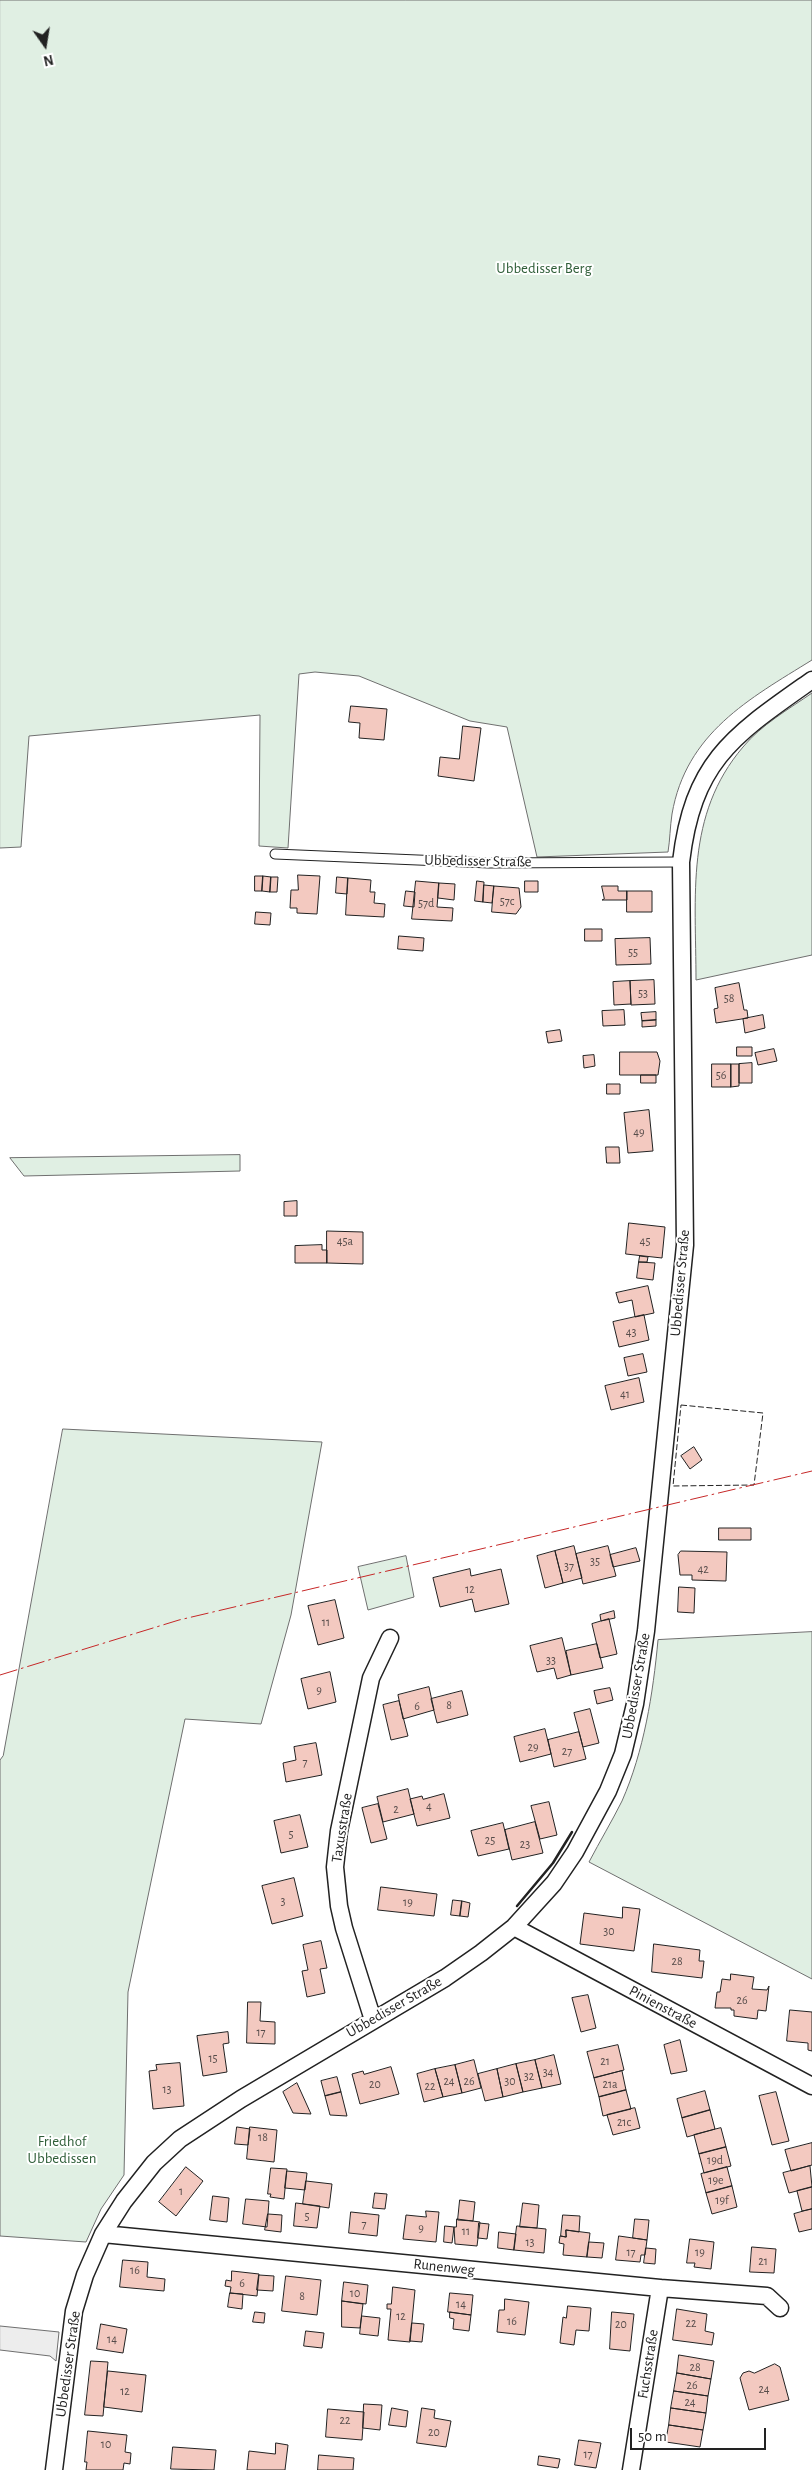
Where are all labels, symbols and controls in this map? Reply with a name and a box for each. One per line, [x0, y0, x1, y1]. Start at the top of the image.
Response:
north arrow [20, 20, 70, 70]
text: N [42, 52, 55, 68]
park label: Ubbedisser Berg [496, 259, 592, 277]
street label: Ubbedisser Straße [424, 851, 532, 871]
house number: 57c [500, 894, 514, 908]
house number: 57d [418, 896, 434, 910]
house number: 55 [628, 945, 638, 959]
house number: 53 [638, 986, 648, 1000]
house number: 58 [724, 991, 734, 1005]
house number: 56 [716, 1068, 726, 1082]
house number: 49 [633, 1125, 645, 1139]
street label: Ubbedisser Straße [666, 1229, 694, 1337]
house number: 45a [337, 1234, 353, 1248]
house number: 45 [640, 1234, 650, 1248]
house number: 43 [626, 1325, 636, 1339]
house number: 41 [620, 1387, 630, 1401]
house number: 35 [590, 1554, 600, 1568]
house number: 37 [564, 1559, 574, 1573]
house number: 42 [697, 1562, 709, 1576]
house number: 12 [465, 1582, 475, 1596]
house number: 11 [322, 1615, 330, 1629]
street label: Ubbedisser Straße [618, 1632, 654, 1740]
house number: 33 [546, 1653, 556, 1667]
house number: 9 [316, 1683, 322, 1697]
house number: 8 [446, 1698, 452, 1712]
house number: 6 [414, 1699, 420, 1713]
house number: 29 [527, 1740, 539, 1754]
house number: 27 [562, 1744, 572, 1758]
house number: 7 [302, 1755, 308, 1769]
street label: Taxusstraße [328, 1792, 356, 1864]
house number: 4 [426, 1799, 432, 1813]
house number: 2 [393, 1802, 399, 1816]
house number: 5 [288, 1827, 294, 1841]
house number: 25 [485, 1833, 495, 1847]
house number: 23 [520, 1837, 530, 1851]
house number: 3 [281, 1894, 285, 1908]
house number: 19 [403, 1895, 413, 1909]
house number: 30 [603, 1924, 615, 1938]
house number: 28 [671, 1954, 683, 1968]
street label: Ubbedisser Straße [343, 1972, 445, 2042]
street label: Pinienstraße [626, 1982, 700, 2032]
house number: 26 [736, 1993, 748, 2007]
house number: 17 [256, 2025, 266, 2039]
house number: 15 [208, 2051, 218, 2065]
house number: 21 [600, 2054, 610, 2068]
house number: 34 [543, 2065, 553, 2079]
house number: 32 [524, 2069, 534, 2083]
house number: 24 [443, 2074, 455, 2088]
house number: 26 [463, 2074, 475, 2088]
house number: 30 [504, 2074, 516, 2088]
house number: 20 [369, 2077, 381, 2091]
house number: 21a [602, 2077, 618, 2091]
house number: 22 [425, 2079, 435, 2093]
house number: 13 [162, 2082, 172, 2096]
house number: 21c [617, 2115, 631, 2129]
house number: 18 [258, 2130, 268, 2144]
park label: Friedhof Ubbedissen [28, 2132, 96, 2167]
house number: 19d [707, 2153, 723, 2167]
house number: 19e [708, 2173, 724, 2187]
house number: 1 [179, 2184, 183, 2198]
house number: 19f [715, 2193, 729, 2207]
house number: 5 [304, 2209, 310, 2223]
house number: 7 [361, 2217, 367, 2231]
house number: 9 [418, 2221, 424, 2235]
house number: 11 [462, 2224, 470, 2238]
house number: 13 [525, 2235, 535, 2249]
house number: 17 [626, 2245, 636, 2259]
house number: 19 [695, 2245, 705, 2259]
house number: 21 [758, 2254, 768, 2268]
street label: Runenweg [412, 2255, 476, 2279]
house number: 16 [130, 2263, 140, 2277]
house number: 6 [239, 2276, 245, 2290]
house number: 10 [350, 2286, 360, 2300]
house number: 8 [299, 2289, 305, 2303]
house number: 14 [456, 2297, 466, 2311]
house number: 12 [396, 2309, 406, 2323]
street label: Ubbedisser Straße [52, 2310, 84, 2418]
house number: 16 [507, 2314, 517, 2328]
house number: 22 [686, 2316, 696, 2330]
house number: 20 [615, 2317, 627, 2331]
street label: Fuchsstraße [634, 2328, 662, 2400]
house number: 14 [107, 2332, 117, 2346]
house number: 28 [689, 2360, 701, 2374]
house number: 26 [686, 2378, 698, 2392]
house number: 24 [758, 2382, 770, 2396]
house number: 12 [120, 2384, 130, 2398]
house number: 24 [684, 2395, 696, 2409]
house number: 22 [340, 2413, 350, 2427]
scale bar [632, 2418, 768, 2450]
house number: 20 [428, 2425, 440, 2439]
text: 50 m [638, 2429, 667, 2444]
house number: 10 [101, 2437, 111, 2451]
house number: 17 [583, 2447, 593, 2461]

